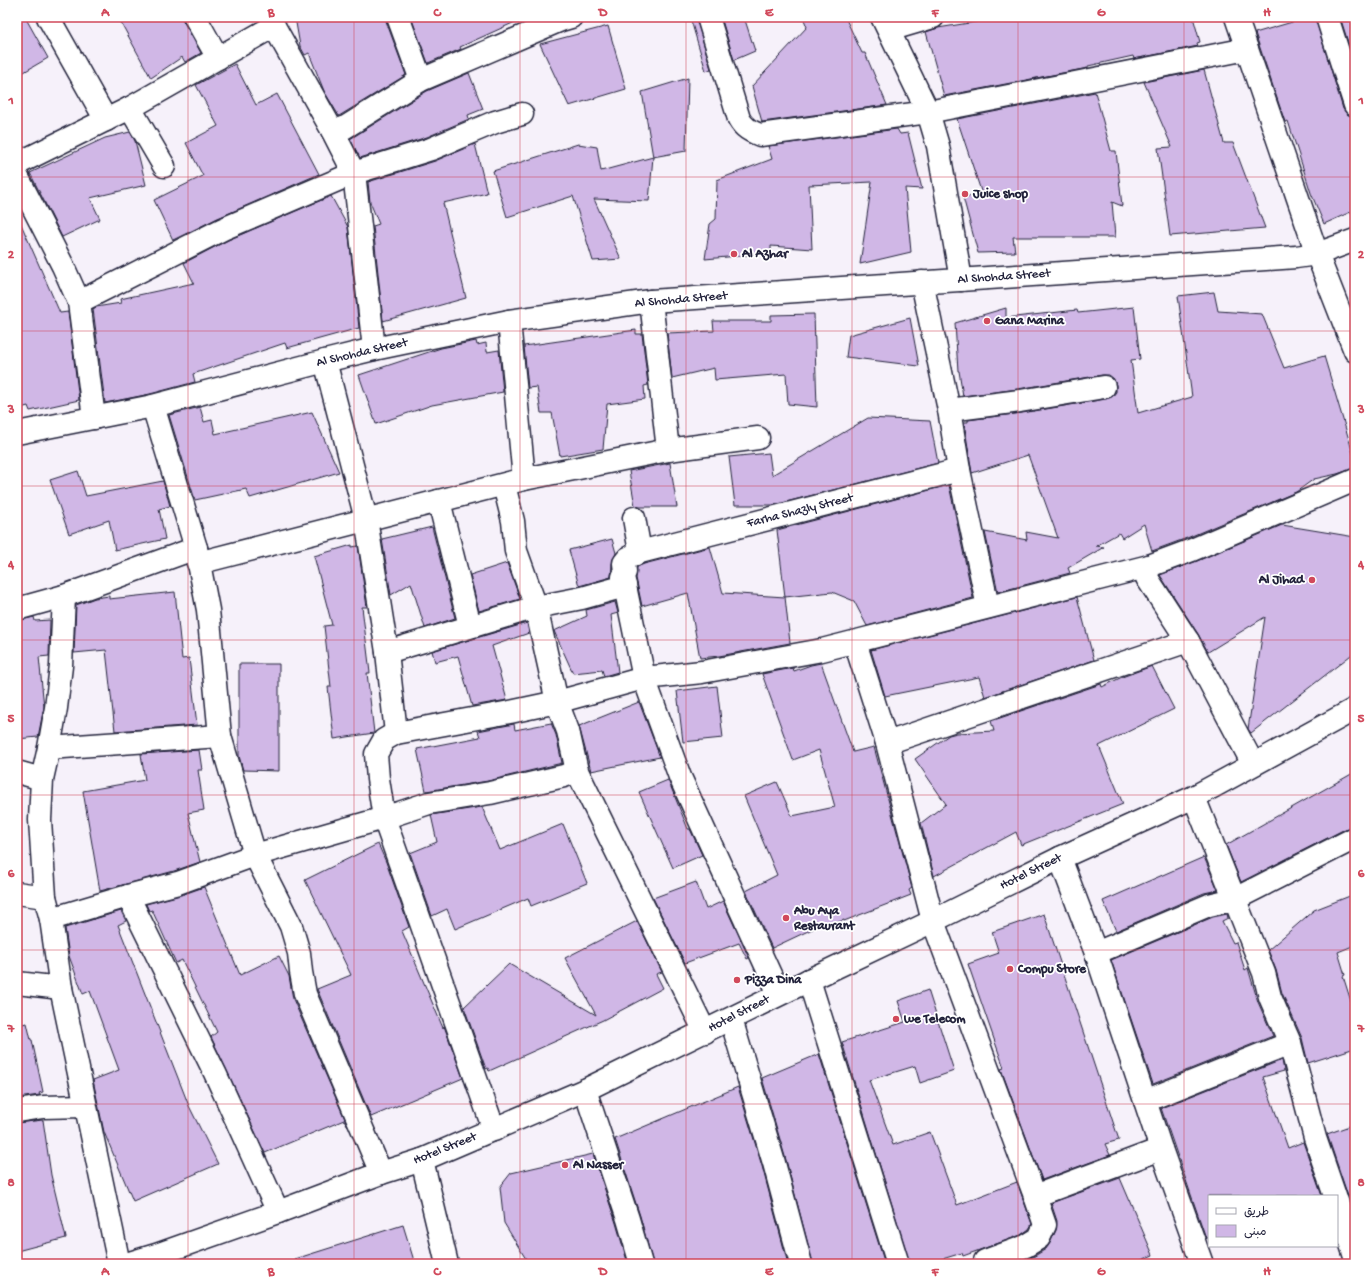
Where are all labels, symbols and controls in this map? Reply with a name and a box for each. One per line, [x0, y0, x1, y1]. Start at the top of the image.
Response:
text: A [100, 6, 110, 21]
text: B [267, 6, 276, 21]
text: C [432, 6, 442, 21]
text: D [598, 6, 608, 21]
text: E [765, 6, 774, 21]
text: F [931, 6, 940, 21]
text: G [1097, 6, 1106, 21]
text: H [1263, 6, 1271, 21]
text: 1 [7, 94, 14, 109]
text: 1 [1357, 94, 1364, 109]
place label: Juice shop [972, 187, 1029, 203]
marker: Juice shop [960, 189, 970, 199]
place label: Al Azhar [741, 247, 789, 262]
text: 2 [8, 248, 15, 263]
text: 2 [1358, 248, 1365, 263]
marker: Al Azhar [729, 249, 739, 259]
street label: Al Shohda Street [957, 266, 1053, 288]
street label: Al Shohda Street [634, 288, 730, 312]
place label: Gana Marina [995, 314, 1065, 329]
marker: Gana Marina [982, 316, 992, 326]
street label: Al Shohda Street [315, 335, 411, 371]
text: 3 [7, 403, 15, 418]
text: 3 [1357, 403, 1365, 418]
street label: Farha Shazly Street [744, 490, 856, 532]
text: 4 [7, 558, 15, 573]
text: 4 [1357, 558, 1365, 573]
place label: Al Jihad [1258, 573, 1305, 588]
marker: Al Jihad [1307, 575, 1317, 585]
text: 5 [8, 712, 15, 727]
text: 5 [1358, 712, 1365, 727]
street label: Hotel Street [998, 850, 1066, 893]
text: 6 [8, 867, 15, 882]
text: 6 [1358, 867, 1365, 882]
place label: Abu Aya Restaurant [793, 904, 856, 934]
marker: Abu Aya Restaurant [781, 913, 791, 923]
place label: Compu Store [1017, 962, 1087, 978]
marker: Compu Store [1005, 964, 1015, 974]
place label: Pizza Dina [744, 973, 802, 988]
marker: Pizza Dina [732, 975, 742, 985]
street label: Hotel Street [706, 991, 774, 1036]
place label: we Telecom [903, 1012, 966, 1027]
marker: we Telecom [891, 1014, 901, 1024]
text: 7 [7, 1022, 16, 1037]
text: 7 [1357, 1022, 1366, 1037]
street label: Hotel Street [411, 1129, 480, 1168]
place label: Al Nasser [572, 1158, 625, 1173]
marker: Al Nasser [560, 1160, 570, 1170]
text: 8 [7, 1176, 15, 1191]
text: 8 [1357, 1176, 1365, 1191]
legend [1208, 1195, 1338, 1247]
text: طريق [1244, 1206, 1269, 1220]
text: مبنى [1244, 1226, 1267, 1240]
text: A [100, 1265, 110, 1280]
text: B [267, 1265, 276, 1280]
text: C [432, 1265, 442, 1280]
text: D [598, 1265, 608, 1280]
text: E [765, 1265, 774, 1280]
text: F [931, 1265, 940, 1280]
text: G [1097, 1265, 1106, 1280]
text: H [1263, 1265, 1271, 1280]

